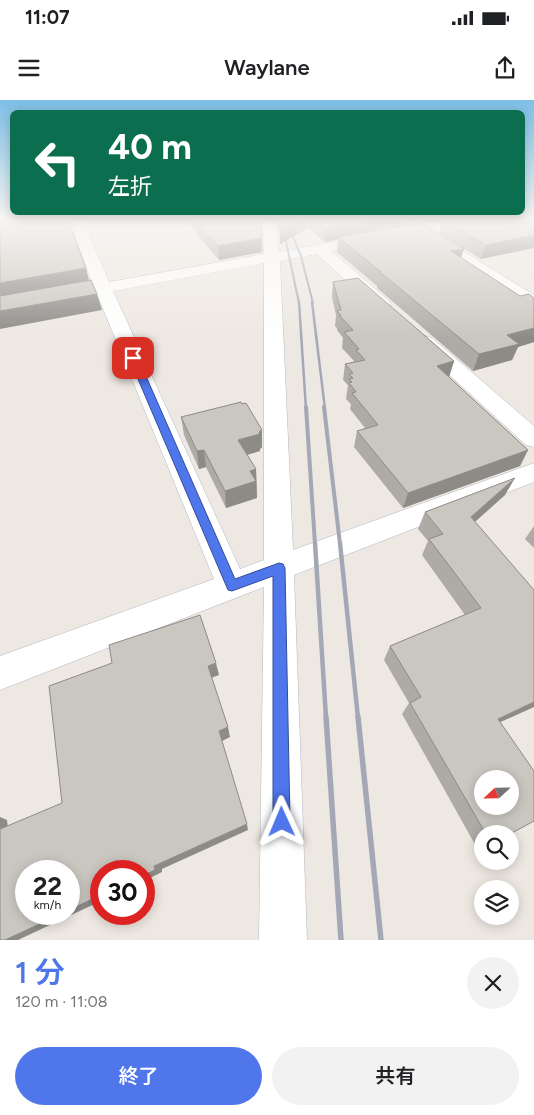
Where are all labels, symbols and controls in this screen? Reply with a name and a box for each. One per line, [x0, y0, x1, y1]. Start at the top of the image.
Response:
text: 11:07 [25, 6, 70, 29]
icon: menu [15, 54, 43, 82]
text: Waylane [224, 54, 310, 81]
icon: share [491, 54, 519, 82]
text: 40 m [108, 126, 192, 168]
icon: left [25, 130, 90, 195]
text: 左折 [108, 173, 152, 200]
pin [112, 337, 154, 379]
icon: arrive [119, 344, 147, 372]
north arrow [474, 770, 519, 815]
map controls [474, 770, 519, 925]
position arrow [255, 795, 307, 847]
button: search [474, 825, 519, 870]
speed limit sign: 30 [90, 860, 155, 925]
text: 22 [33, 871, 62, 901]
button: layers [474, 880, 519, 925]
text: km/h [34, 898, 61, 912]
text: 1 分 [15, 954, 65, 991]
button: close [467, 957, 519, 1009]
text: 120 m · 11:08 [15, 992, 108, 1011]
button: 終了 [15, 1047, 262, 1105]
button: 共有 [272, 1047, 519, 1105]

